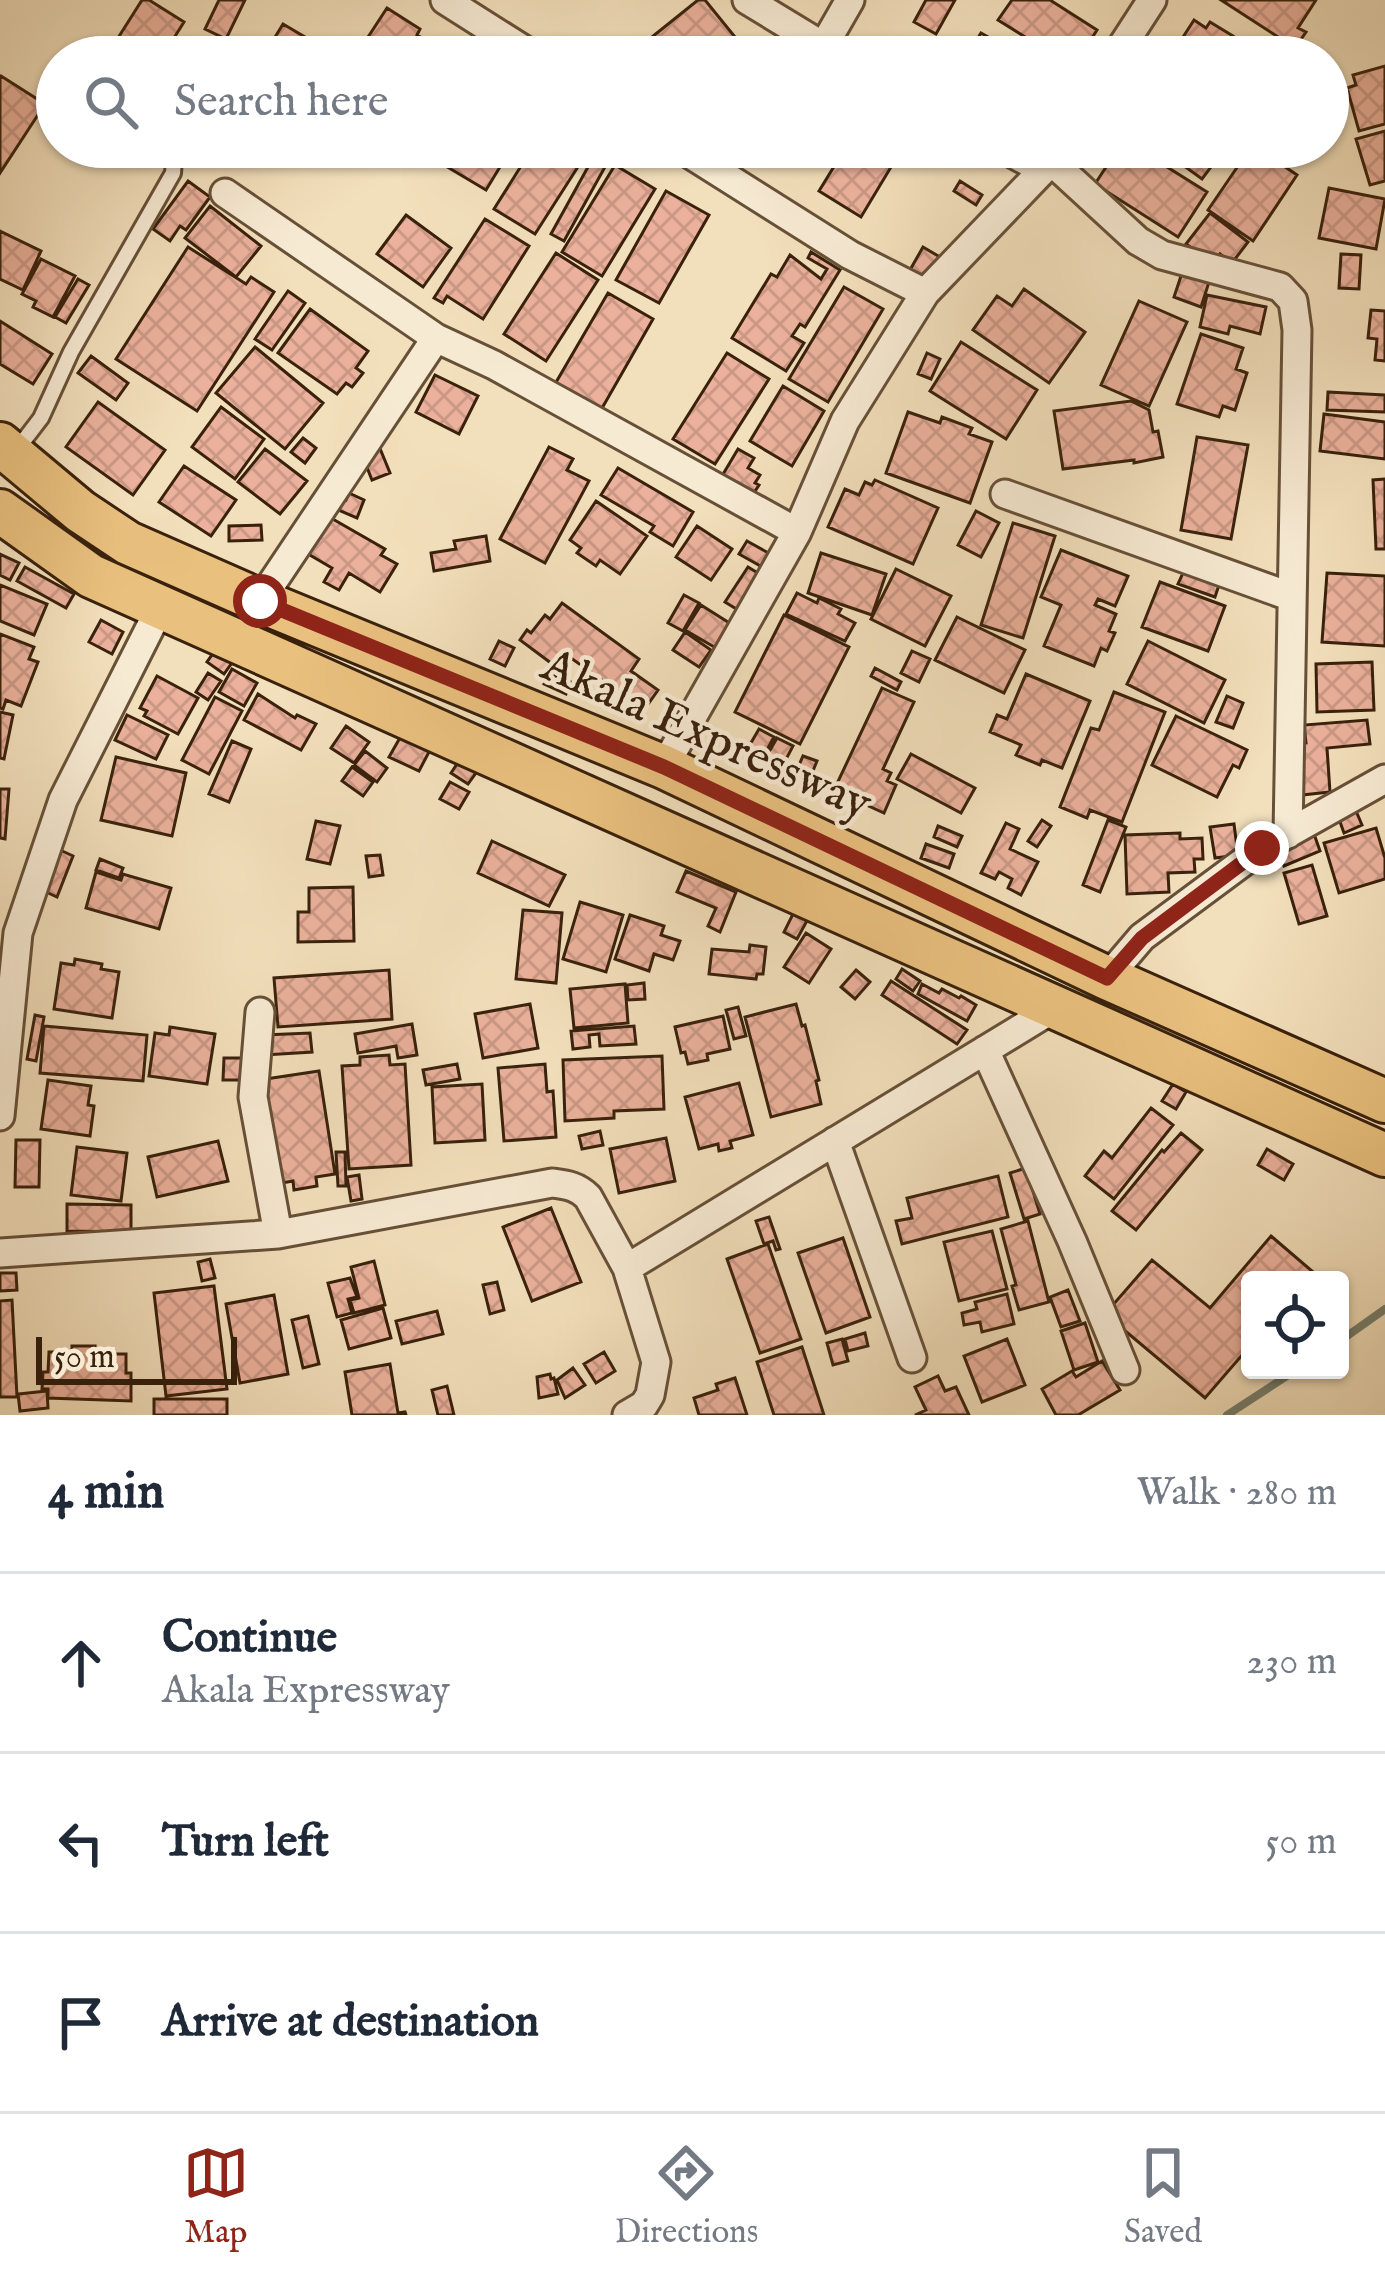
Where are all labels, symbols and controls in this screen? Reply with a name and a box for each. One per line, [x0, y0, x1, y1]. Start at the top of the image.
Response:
search box [36, 36, 1349, 168]
icon: search [78, 69, 144, 135]
text: Search here [174, 74, 388, 131]
route start [233, 574, 287, 628]
street label: Akala Expressway [531, 636, 880, 836]
route end [1235, 821, 1289, 875]
map controls [1241, 1271, 1349, 1379]
button: locate [1241, 1271, 1349, 1379]
scale bar [36, 1331, 237, 1384]
text: 50 m [54, 1337, 115, 1379]
text: 4 min [48, 1461, 164, 1526]
text: Walk · 280 m [1137, 1469, 1337, 1518]
text: Continue [162, 1610, 337, 1667]
icon: ahead [48, 1630, 114, 1696]
text: 230 m [1246, 1638, 1337, 1687]
text: Akala Expressway [162, 1667, 450, 1716]
icon: left [48, 1810, 114, 1876]
text: Turn left [162, 1814, 329, 1871]
text: 50 m [1265, 1818, 1337, 1867]
icon: arrive [48, 1990, 114, 2056]
text: Arrive at destination [162, 1994, 539, 2051]
tab: Map [183, 2140, 249, 2254]
tab: Directions [615, 2140, 758, 2254]
tab: Saved [1124, 2140, 1202, 2254]

